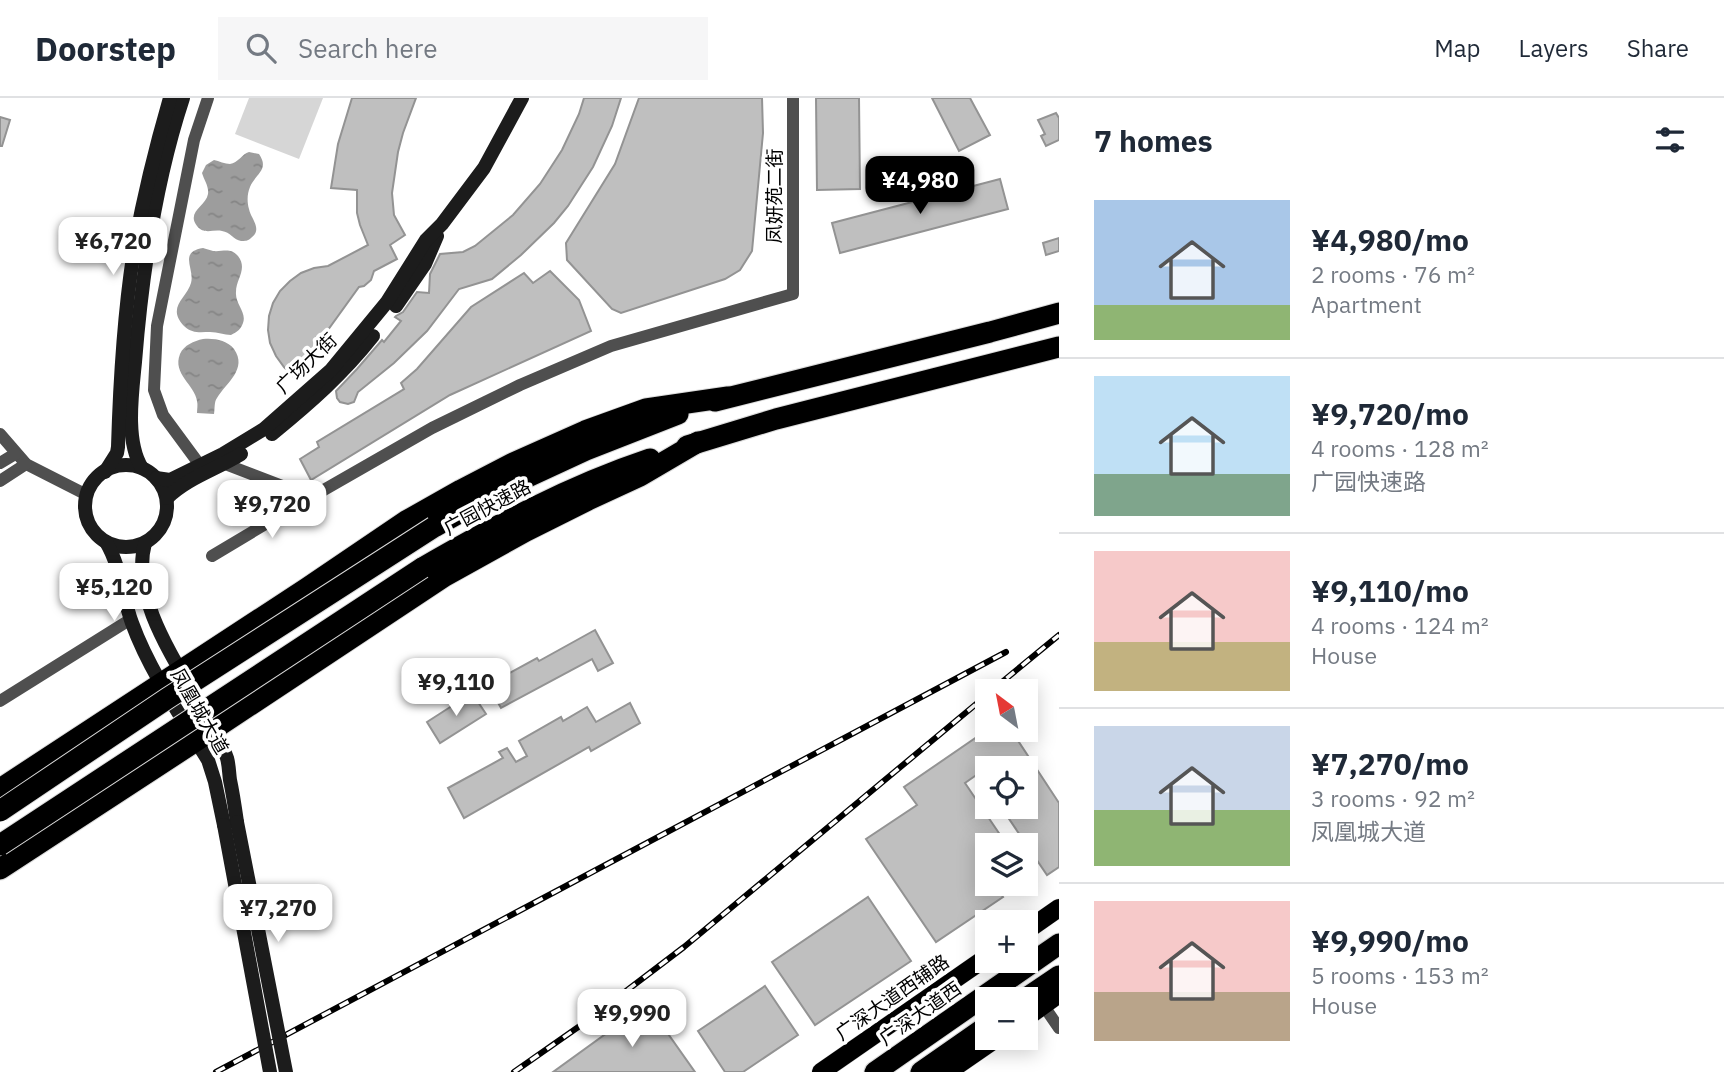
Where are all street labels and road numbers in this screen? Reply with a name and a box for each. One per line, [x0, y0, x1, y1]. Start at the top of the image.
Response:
street label: 凤妍苑二街 [762, 148, 786, 244]
street label: 广场大街 [270, 328, 342, 398]
street label: 广园快速路 [439, 474, 535, 540]
street label: 凤凰城大道 [166, 664, 234, 758]
street label: 广深大道西辅路 [831, 950, 953, 1044]
street label: 广深大道西 [875, 976, 965, 1050]

